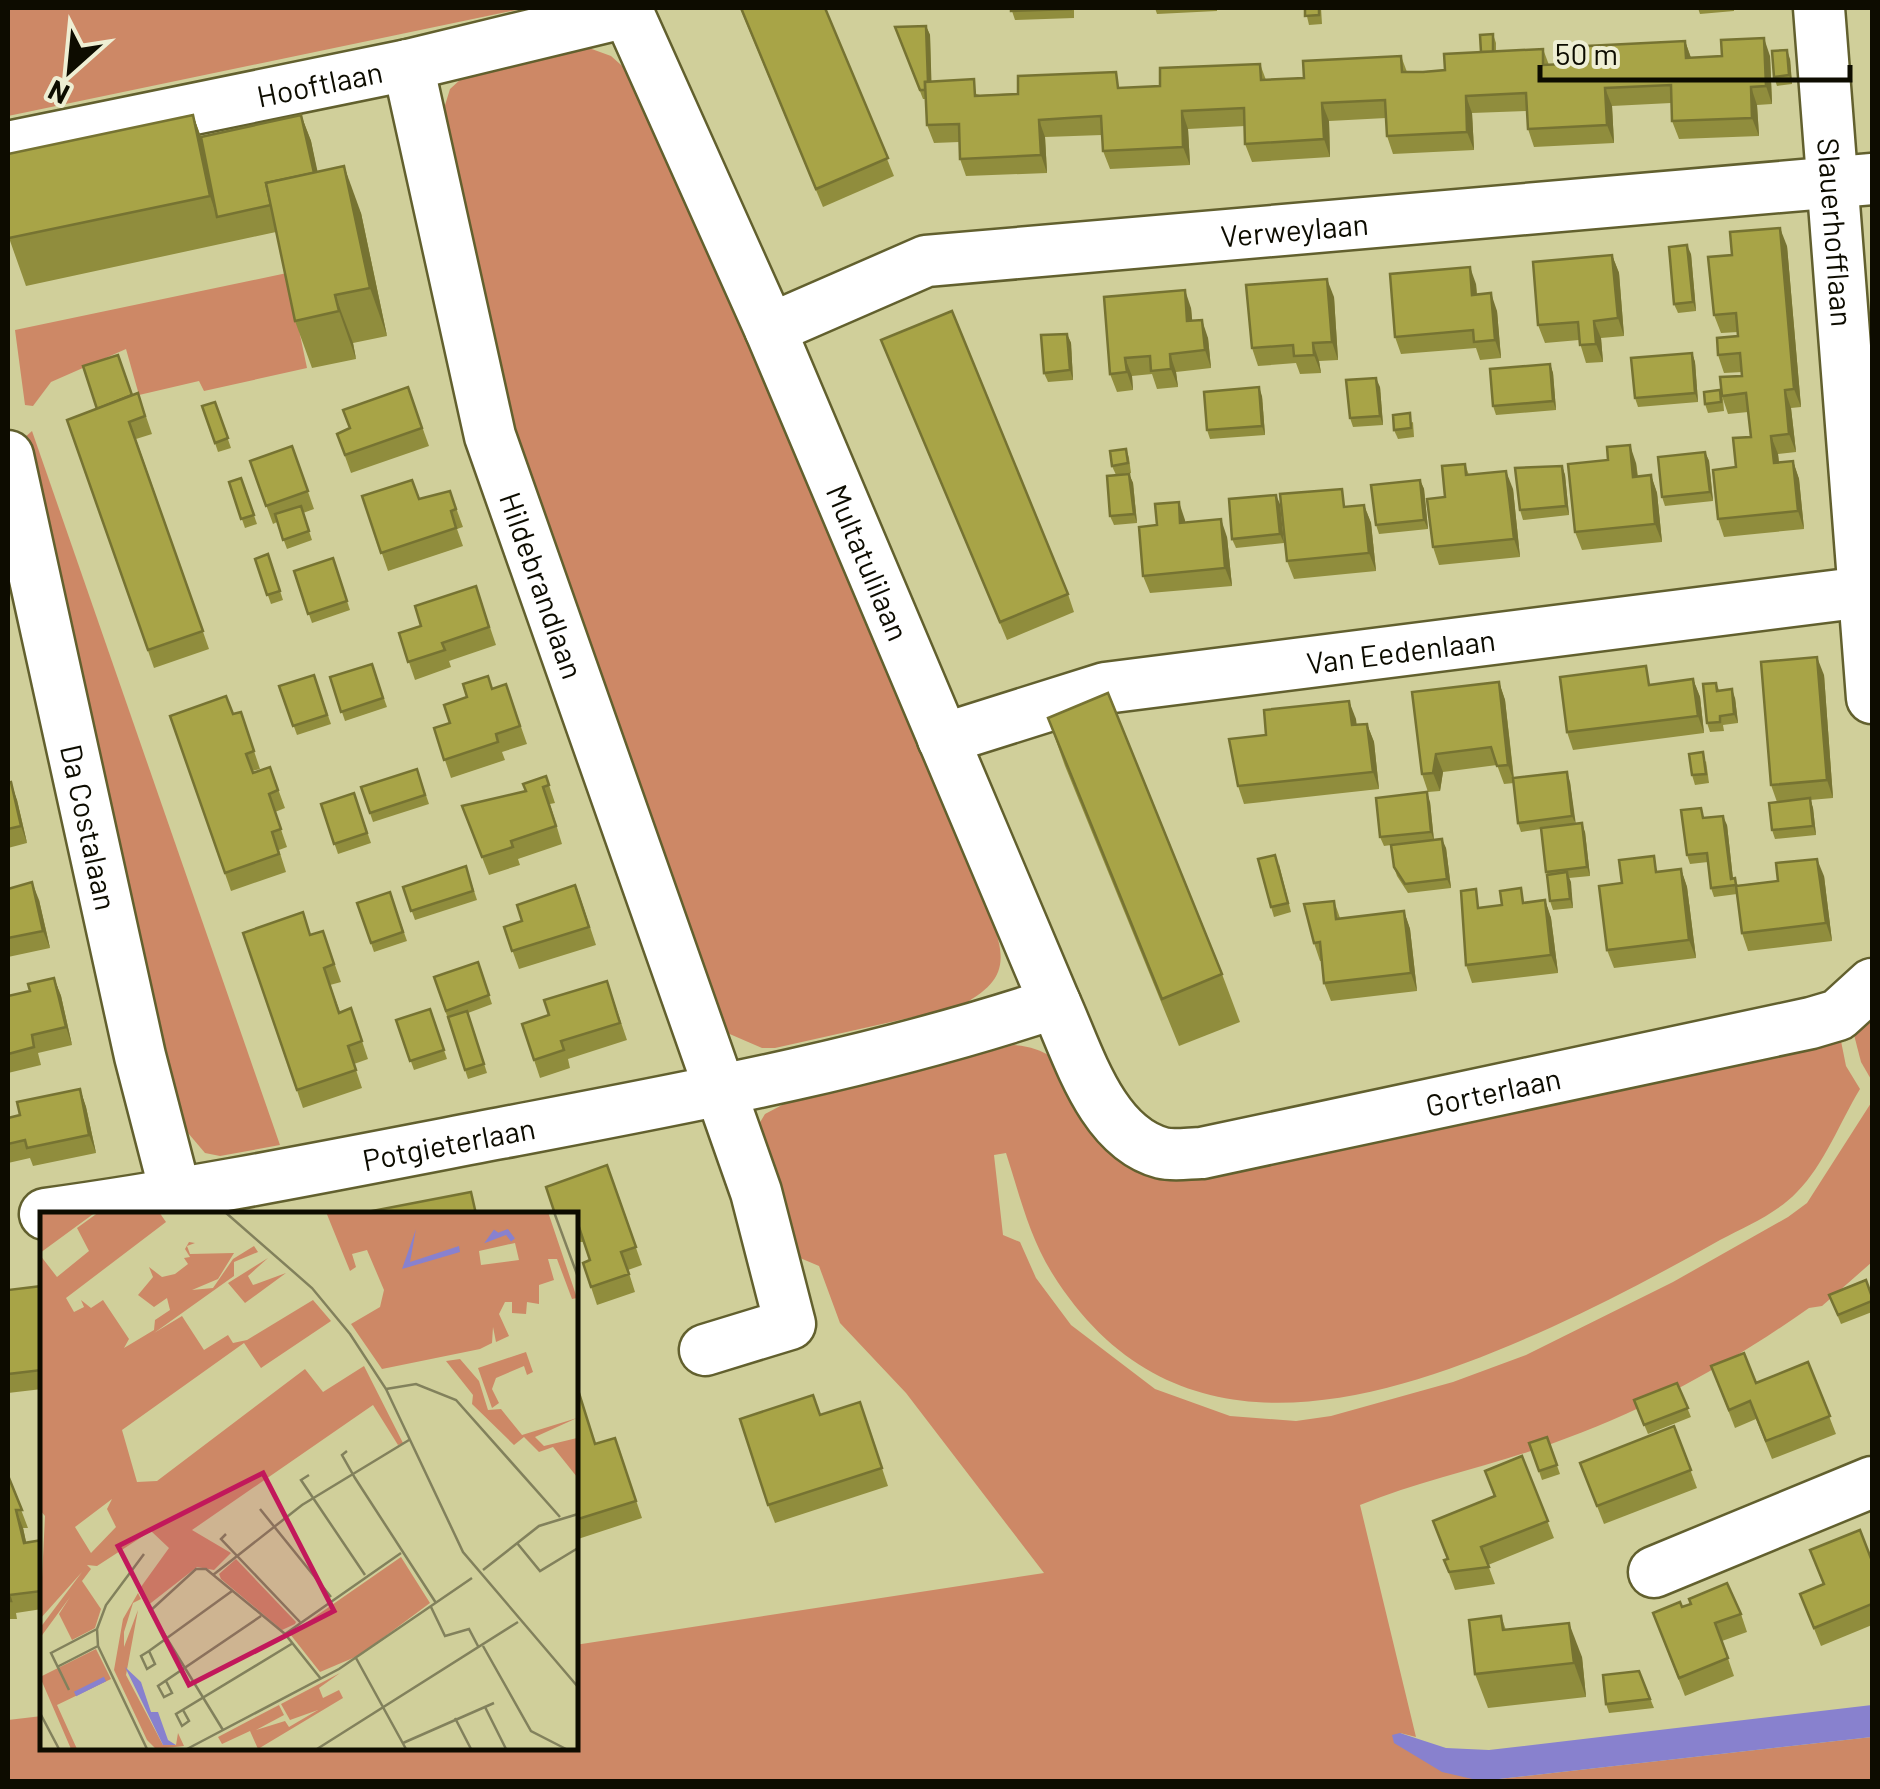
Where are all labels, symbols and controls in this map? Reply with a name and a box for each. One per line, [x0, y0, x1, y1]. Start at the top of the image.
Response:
north arrow [20, 20, 120, 120]
scale bar [1540, 20, 1850, 82]
text: 50 m [1555, 35, 1618, 71]
street label: Hooftlaan [253, 53, 386, 114]
text: N [42, 74, 74, 113]
street label: Slauerhofflaan [1811, 137, 1861, 328]
street label: Verweylaan [1219, 205, 1370, 253]
street label: Multatulilaan [820, 479, 917, 646]
street label: Hildebrandlaan [493, 487, 592, 683]
street label: Van Eedenlaan [1304, 621, 1497, 680]
street label: Da Costalaan [54, 741, 125, 913]
street label: Gorterlaan [1422, 1059, 1564, 1123]
street label: Potgieterlaan [359, 1109, 538, 1177]
inset map [40, 1212, 578, 1749]

